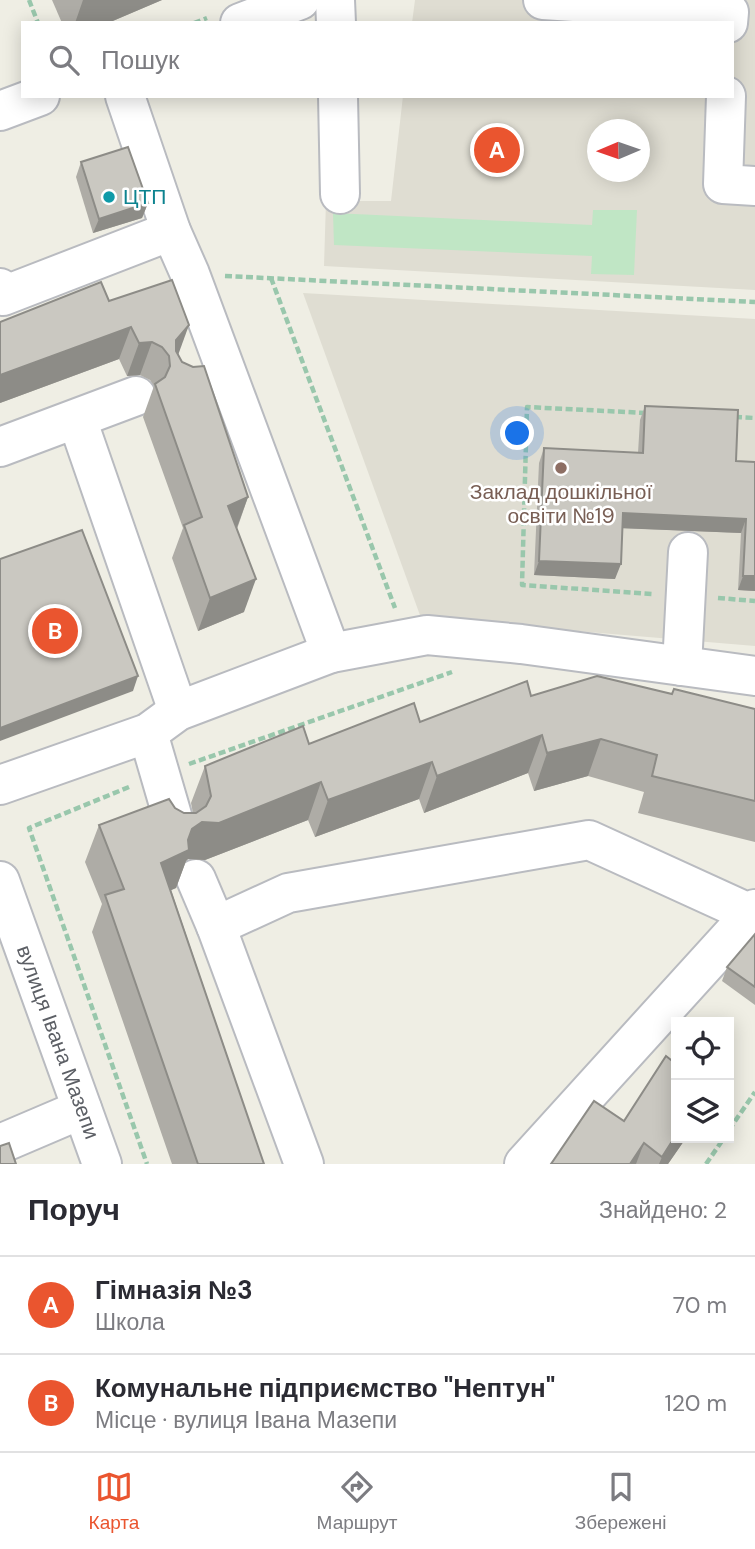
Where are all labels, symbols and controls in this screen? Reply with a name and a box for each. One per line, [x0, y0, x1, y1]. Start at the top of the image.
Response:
search box [21, 21, 734, 98]
icon: search [45, 41, 83, 79]
text: Пошук [101, 43, 179, 77]
north arrow [587, 119, 650, 182]
pin: A [474, 124, 520, 176]
place label: ЦТП [123, 183, 166, 211]
marker: ЦТП [101, 189, 117, 205]
your location [500, 416, 534, 450]
marker: Заклад дошкільної освіти №19 [553, 460, 569, 476]
place label: Заклад дошкільної освіти №19 [470, 478, 652, 530]
pin: B [32, 605, 78, 657]
street label: вулиця Івана Мазепи [10, 941, 106, 1143]
map controls [671, 1017, 734, 1143]
button: locate [671, 1017, 734, 1080]
button: layers [671, 1080, 734, 1143]
text: Поруч [28, 1190, 120, 1229]
text: Знайдено: 2 [599, 1195, 727, 1225]
text: Гімназія №3 [95, 1273, 253, 1307]
text: A [43, 1290, 59, 1320]
text: 70 m [673, 1290, 727, 1320]
text: Школа [95, 1307, 165, 1337]
text: Комунальне підприємство "Нептун" [95, 1371, 555, 1405]
text: B [44, 1388, 58, 1418]
text: 120 m [664, 1388, 727, 1418]
text: Місце · вулиця Івана Мазепи [95, 1405, 397, 1435]
tab: Карта [89, 1468, 139, 1535]
tab: Маршрут [317, 1468, 398, 1535]
tab: Збережені [575, 1468, 666, 1535]

